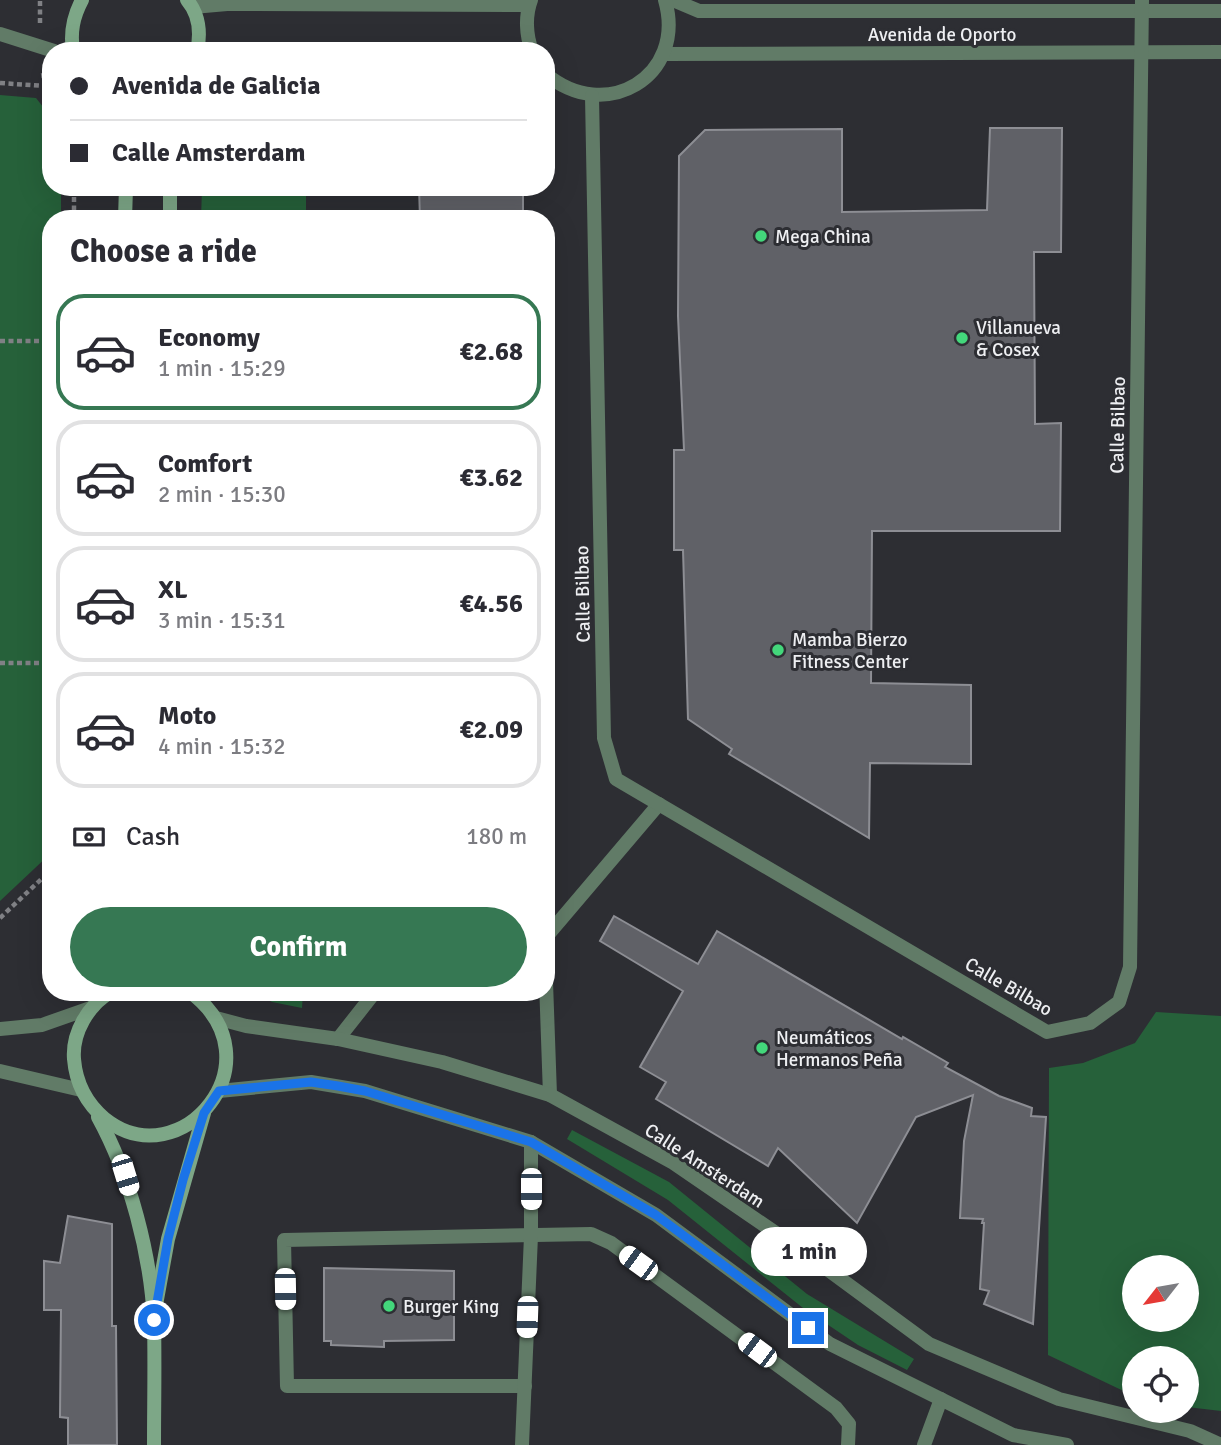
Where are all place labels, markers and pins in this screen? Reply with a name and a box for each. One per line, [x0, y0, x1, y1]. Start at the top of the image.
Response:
place label: Mega China [775, 225, 871, 249]
marker: Mega China [753, 228, 769, 244]
place label: Villanueva & Cosex [976, 316, 1061, 362]
marker: Villanueva & Cosex [954, 330, 970, 346]
place label: Mamba Bierzo Fitness Center [792, 628, 908, 674]
marker: Mamba Bierzo Fitness Center [770, 642, 786, 658]
place label: Neumáticos Hermanos Peña [776, 1026, 903, 1072]
marker: Neumáticos Hermanos Peña [754, 1040, 770, 1056]
place label: Burger King [403, 1295, 499, 1319]
marker: Burger King [381, 1298, 397, 1314]

